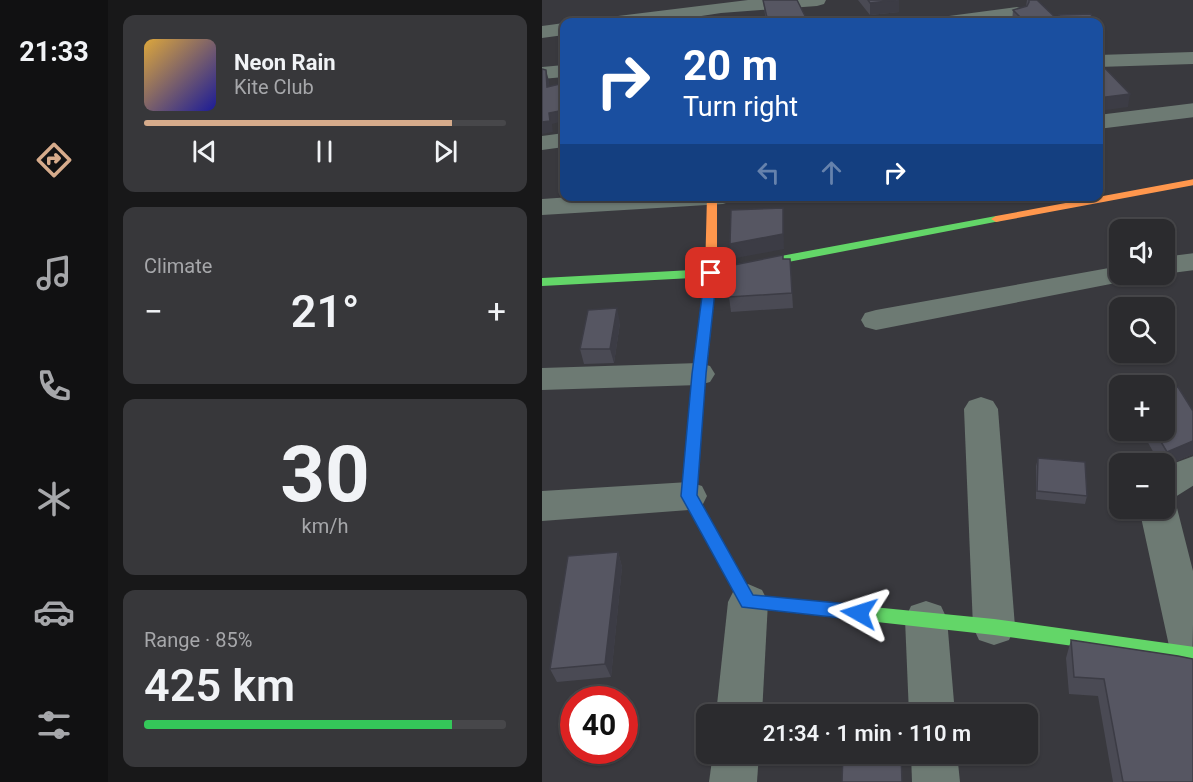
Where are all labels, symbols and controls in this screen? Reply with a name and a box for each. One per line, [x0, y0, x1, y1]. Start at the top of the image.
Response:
text: 21:33 [19, 36, 89, 68]
text: 20 m [683, 41, 778, 90]
icon: right [584, 42, 662, 120]
text: Neon Rain [234, 50, 336, 75]
text: Kite Club [234, 75, 314, 99]
text: Turn right [683, 91, 798, 123]
icon: previous [188, 135, 221, 168]
icon: pause [308, 135, 341, 168]
icon: next [429, 135, 462, 168]
icon: directions [33, 139, 75, 181]
icon: left [752, 156, 785, 189]
icon: ahead [815, 156, 848, 189]
icon: right [878, 156, 911, 189]
map controls [1109, 219, 1175, 519]
button: sound [1109, 219, 1175, 285]
pin [685, 247, 736, 298]
icon: music [33, 252, 75, 294]
text: Climate [144, 254, 212, 278]
icon: arrive [694, 256, 727, 289]
text: 21° [291, 285, 359, 338]
text: − [144, 292, 163, 331]
text: + [487, 292, 506, 331]
button: search [1109, 297, 1175, 363]
icon: phone [33, 365, 75, 407]
button: + [1109, 375, 1175, 441]
text: 30 [280, 429, 370, 520]
button: − [1109, 453, 1175, 519]
icon: climate [33, 478, 75, 520]
text: km/h [302, 514, 348, 538]
position arrow [827, 581, 891, 645]
icon: car [33, 591, 75, 633]
text: Range · 85% [144, 628, 252, 652]
text: 425 km [144, 659, 295, 712]
speed limit sign: 40 [560, 686, 638, 764]
icon: filters [33, 704, 75, 746]
text: 21:34 · 1 min · 110 m [763, 721, 971, 746]

